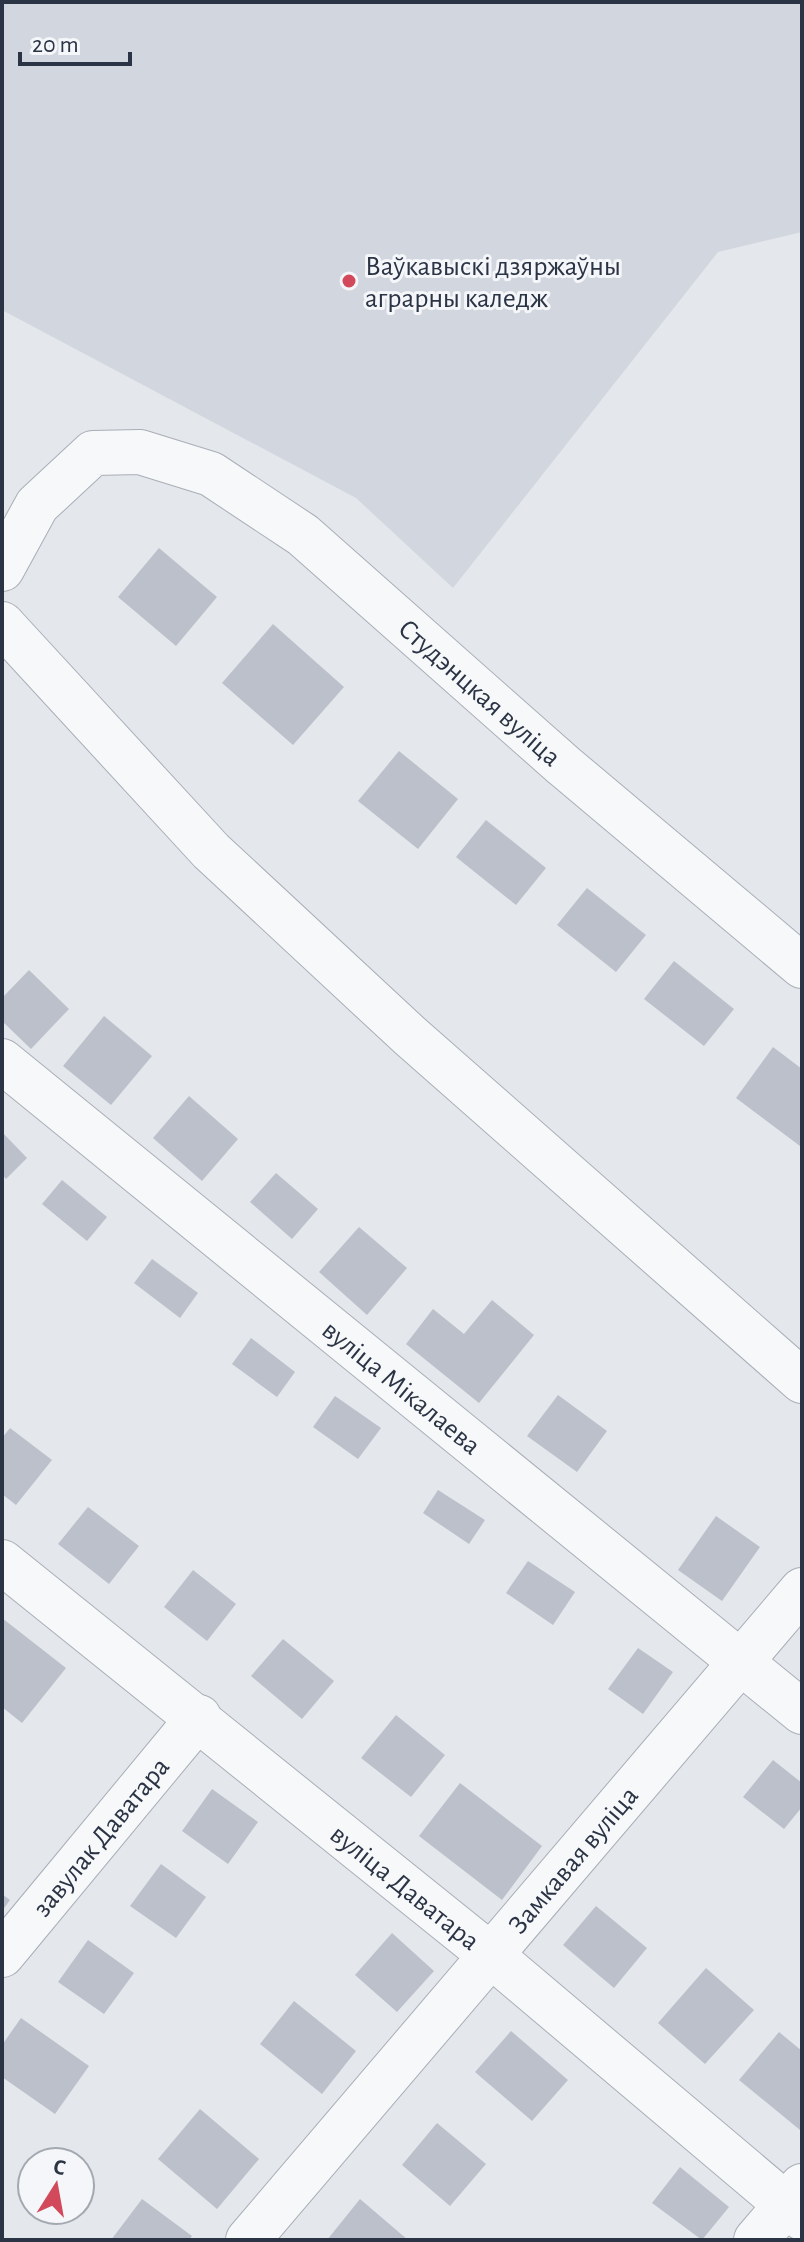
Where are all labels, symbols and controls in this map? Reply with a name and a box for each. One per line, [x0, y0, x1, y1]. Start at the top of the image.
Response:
scale bar [20, 16, 130, 66]
text: 20 m [32, 33, 79, 57]
place label: Ваўкавыскі дзяржаўны аграрны каледж [365, 253, 621, 313]
marker: Ваўкавыскі дзяржаўны аграрны каледж [340, 272, 358, 290]
street label: Студэнцкая вуліца [393, 615, 566, 772]
street label: вуліца Мікалаева [317, 1316, 486, 1461]
street label: завулак Даватара [28, 1753, 176, 1923]
street label: Замкавая вуліца [504, 1782, 644, 1940]
street label: вуліца Даватара [325, 1820, 484, 1956]
north arrow [16, 2146, 96, 2226]
text: С [52, 2155, 68, 2179]

